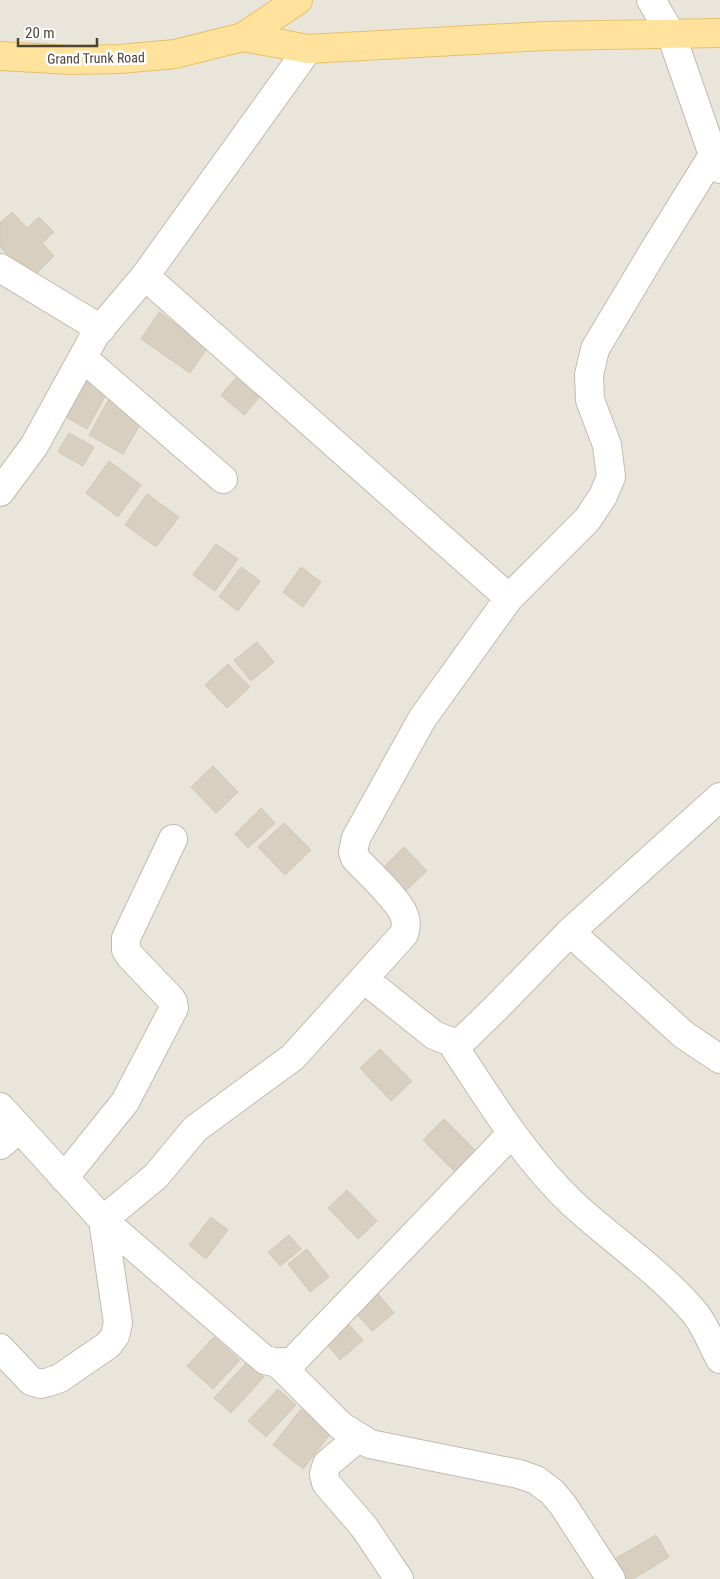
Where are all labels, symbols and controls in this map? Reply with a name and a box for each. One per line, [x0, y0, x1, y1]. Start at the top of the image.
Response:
scale bar [18, 15, 96, 47]
text: 20 m [25, 24, 55, 42]
street label: Grand Trunk Road [47, 49, 145, 67]

